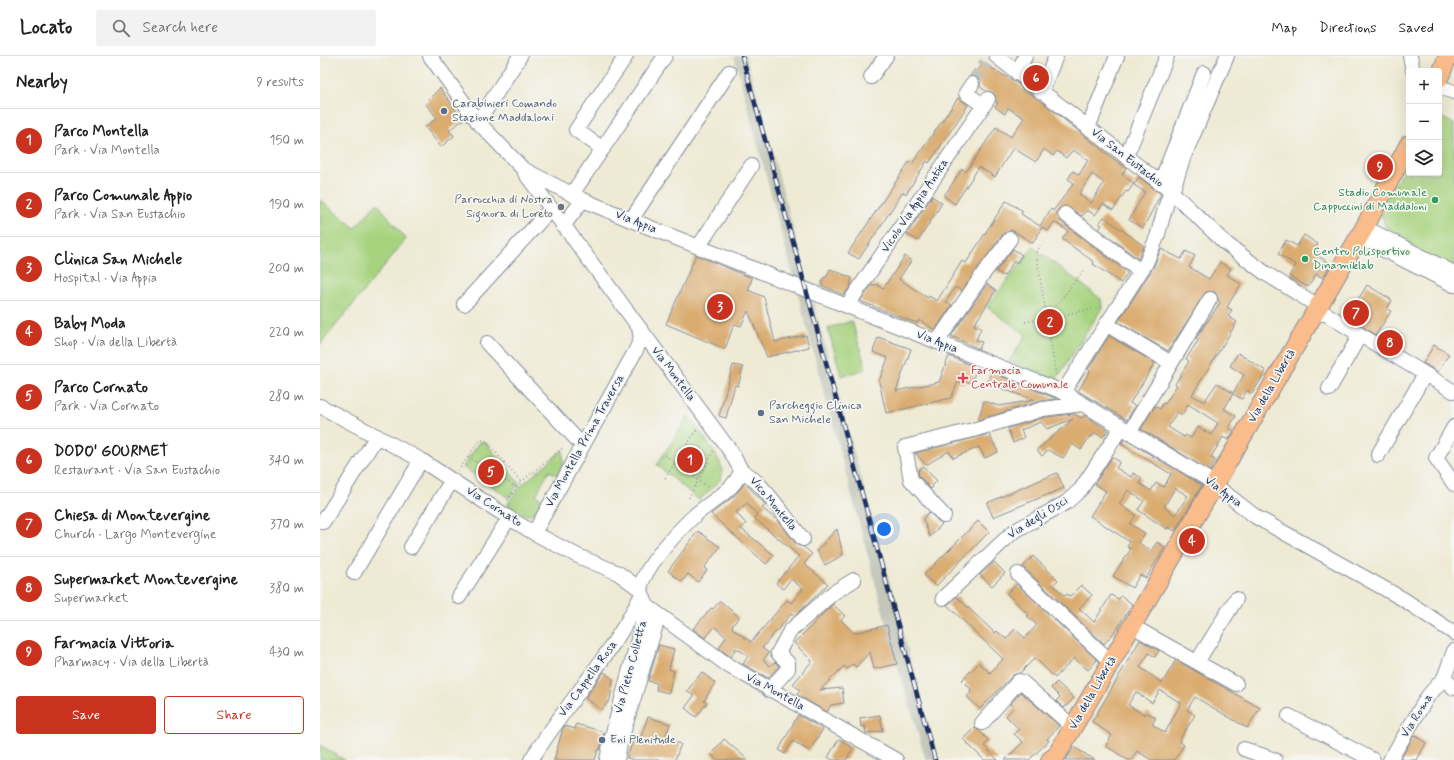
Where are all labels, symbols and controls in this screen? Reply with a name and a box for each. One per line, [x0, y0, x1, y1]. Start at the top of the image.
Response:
search box [96, 10, 376, 46]
text: Locato [20, 15, 72, 40]
icon: search [110, 17, 132, 39]
text: Search here [142, 18, 218, 38]
text: Map [1271, 19, 1297, 37]
text: Directions [1319, 19, 1377, 37]
text: Saved [1399, 19, 1434, 37]
pin: 6 [1023, 63, 1049, 93]
map controls [1406, 68, 1442, 176]
button: + [1406, 68, 1442, 104]
text: Nearby [16, 71, 68, 93]
text: 9 results [257, 74, 304, 91]
place label: Carabinieri Comando Stazione Maddaloni [452, 96, 557, 126]
button: − [1406, 104, 1442, 140]
marker: Carabinieri Comando Stazione Maddaloni [439, 106, 449, 116]
text: Parco Montella [54, 122, 149, 142]
street label: Via San Eustachio [1087, 125, 1167, 192]
text: 1 [26, 132, 32, 149]
text: 150 m [270, 132, 304, 149]
button: layers [1406, 140, 1442, 176]
text: Park · Via Montella [54, 142, 160, 159]
pin: 9 [1367, 152, 1393, 182]
street label: Vicolo Via Appia Antica [878, 156, 952, 256]
place label: Stadio Comunale Cappuccini di Maddaloni [1313, 185, 1427, 215]
text: Parco Comunale Appio [54, 186, 192, 206]
place label: Parrocchia di Nostra Signora di Loreto [454, 192, 553, 223]
marker: Stadio Comunale Cappuccini di Maddaloni [1430, 195, 1440, 205]
text: 2 [26, 196, 32, 213]
text: 190 m [269, 196, 304, 213]
marker: Parrocchia di Nostra Signora di Loreto [556, 202, 566, 212]
text: Park · Via San Eustachio [54, 206, 185, 223]
street label: Via Appia [613, 206, 659, 238]
place label: Centro Polisportivo Dinamiklab [1313, 244, 1410, 274]
text: Clinica San Michele [54, 250, 182, 270]
marker: Centro Polisportivo Dinamiklab [1300, 254, 1310, 264]
text: 3 [26, 260, 32, 277]
text: 200 m [269, 260, 304, 277]
text: Hospital · Via Appia [54, 270, 157, 287]
pin: 3 [707, 292, 733, 322]
pin: 7 [1343, 298, 1369, 328]
pin: 2 [1037, 307, 1063, 337]
text: Baby Moda [54, 314, 125, 334]
text: 4 [25, 324, 33, 341]
text: 220 m [269, 324, 304, 341]
street label: Via Appia [914, 327, 960, 357]
pin: 8 [1377, 328, 1403, 358]
text: Shop · Via della Libertà [54, 334, 177, 351]
street label: Via Montella [647, 343, 699, 405]
street label: Via della Libertà [1244, 346, 1300, 426]
place label: Farmacia Centrale Comunale [971, 363, 1068, 393]
street label: Via Montella Prima Traversa [542, 372, 628, 510]
marker: Farmacia Centrale Comunale [958, 373, 968, 383]
text: Parco Cornato [54, 378, 148, 398]
text: 5 [25, 388, 33, 405]
text: 280 m [269, 388, 304, 405]
text: Park · Via Cornato [54, 398, 159, 415]
place label: Parcheggio Clinica San Michele [769, 398, 862, 428]
marker: Parcheggio Clinica San Michele [756, 408, 766, 418]
text: DODO' GOURMET [54, 442, 168, 462]
pin: 1 [677, 445, 703, 475]
text: 6 [26, 452, 32, 469]
text: 340 m [269, 452, 304, 469]
pin: 5 [478, 457, 504, 487]
text: Restaurant · Via San Eustachio [54, 462, 220, 479]
street label: Vico Montella [746, 473, 800, 535]
street label: Via Appia [1201, 473, 1245, 511]
street label: Via Cornato [463, 483, 525, 531]
street label: Via degli Osci [1005, 493, 1072, 544]
text: Chiesa di Montevergine [54, 506, 210, 526]
text: 7 [25, 516, 33, 533]
text: 370 m [270, 516, 304, 533]
your location [874, 519, 894, 539]
text: Church · Largo Montevergine [54, 526, 216, 543]
pin: 4 [1179, 526, 1205, 556]
text: Supermarket Montevergine [54, 570, 238, 590]
text: 8 [25, 580, 33, 597]
text: 380 m [269, 580, 304, 597]
text: Supermarket [54, 590, 128, 607]
street label: Via Pietro Colletta [611, 619, 651, 715]
text: Farmacia Vittoria [54, 634, 174, 654]
street label: Via Cappella Rosa [555, 638, 621, 720]
text: 9 [26, 644, 32, 661]
text: 430 m [269, 644, 304, 661]
street label: Via della Libertà [1065, 653, 1121, 733]
text: Pharmacy · Via della Libertà [54, 654, 209, 671]
street label: Via Montella [743, 669, 807, 715]
street label: Via Roma [1397, 691, 1437, 741]
button: Save [16, 696, 156, 734]
button: Share [164, 696, 304, 734]
place label: Eni Plenitude [610, 732, 676, 748]
marker: Eni Plenitude [597, 735, 607, 745]

